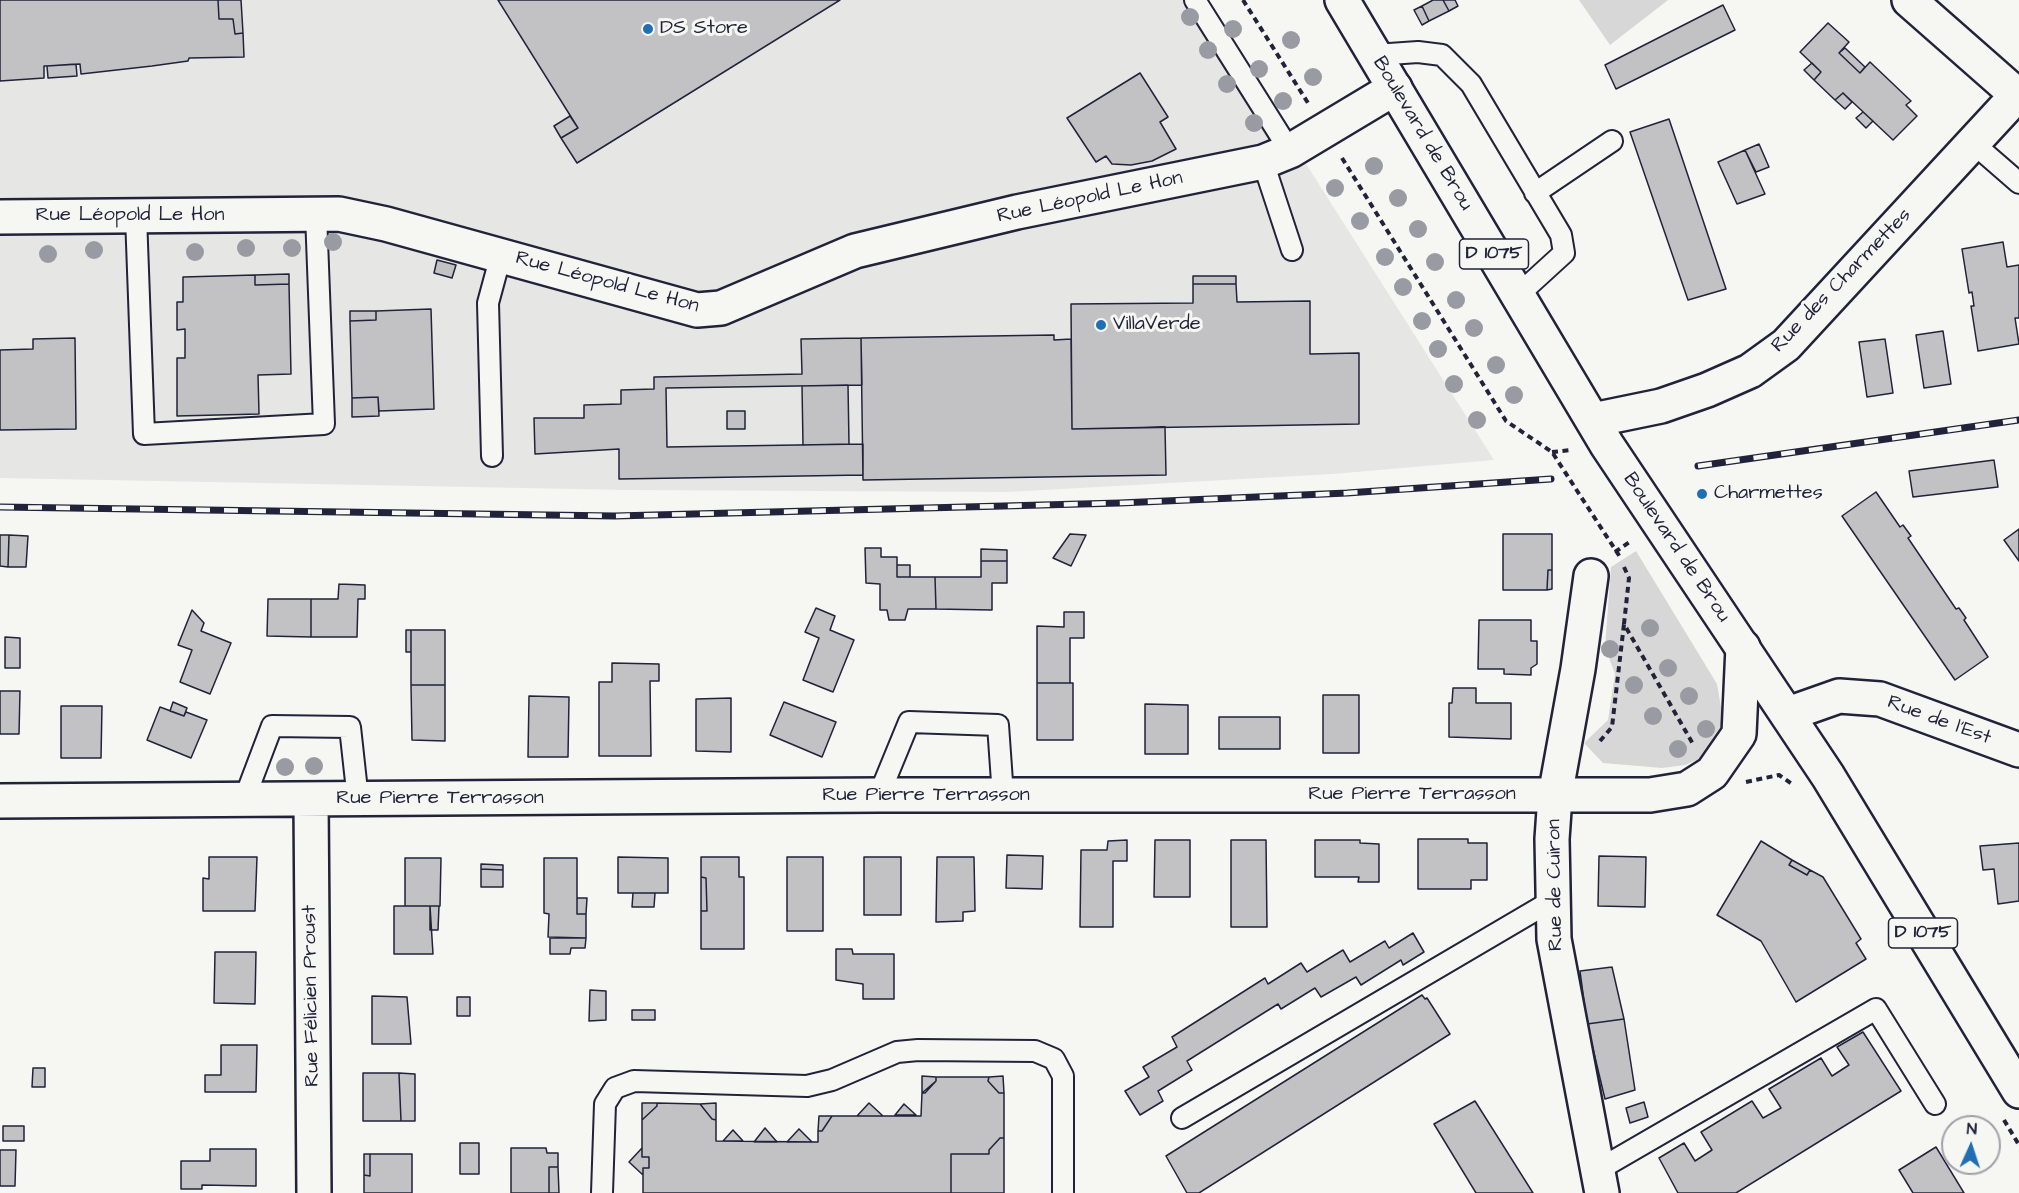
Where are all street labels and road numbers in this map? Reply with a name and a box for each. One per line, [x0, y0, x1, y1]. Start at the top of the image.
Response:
street label: Boulevard de Brou [1367, 53, 1477, 215]
street label: Rue Léopold Le Hon [995, 167, 1185, 229]
street label: Rue Léopold Le Hon [36, 204, 224, 228]
street label: Rue des Charmettes [1767, 204, 1917, 358]
road number: D 1075 [1460, 239, 1528, 269]
street label: Rue Léopold Le Hon [513, 247, 701, 319]
street label: Boulevard de Brou [1617, 469, 1735, 627]
street label: Rue de l'Est [1884, 691, 1994, 751]
street label: Rue Pierre Terrasson [1308, 783, 1516, 807]
street label: Rue Pierre Terrasson [822, 784, 1030, 808]
street label: Rue Pierre Terrasson [336, 787, 544, 811]
street label: Rue de Cuiron [1543, 819, 1569, 951]
street label: Rue Félicien Proust [298, 905, 326, 1087]
road number: D 1075 [1888, 918, 1958, 948]

